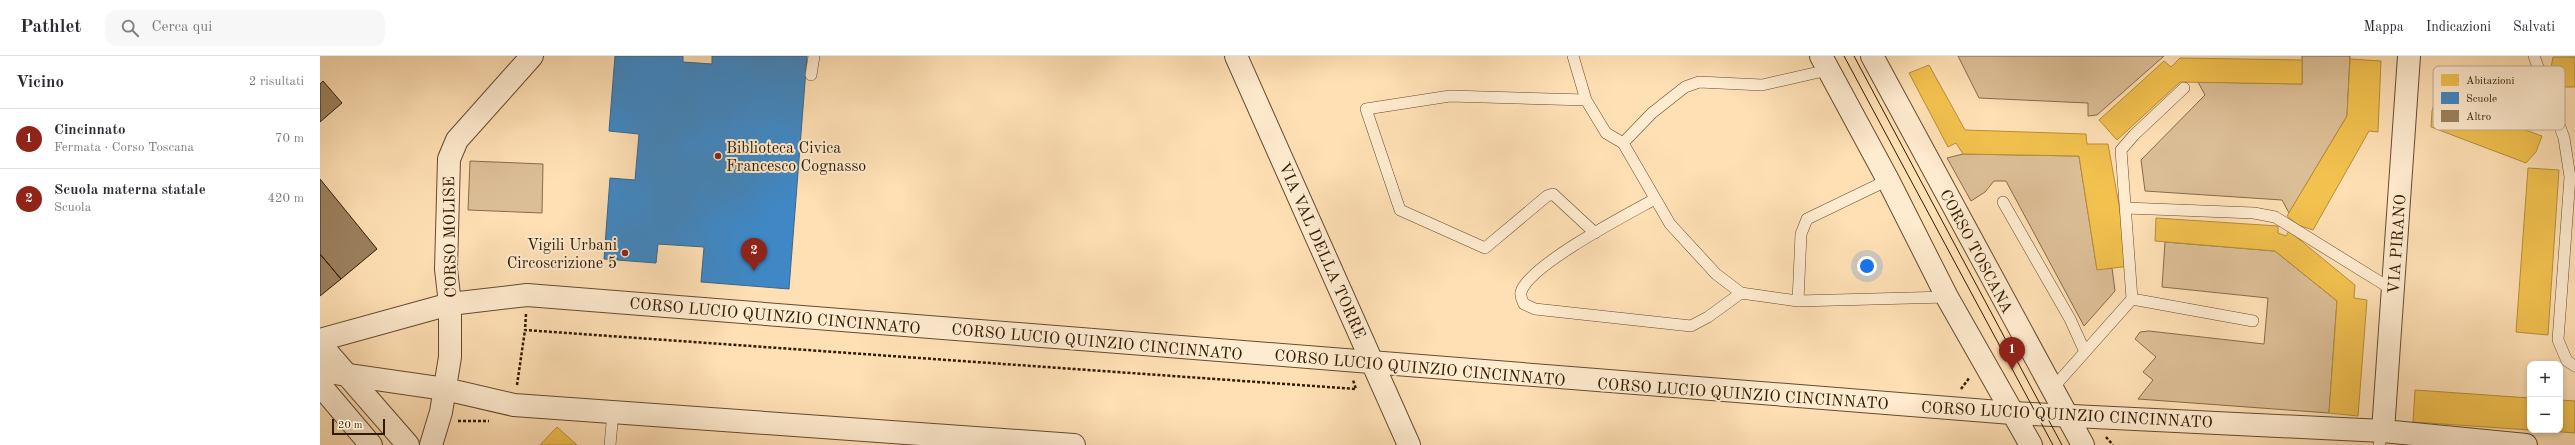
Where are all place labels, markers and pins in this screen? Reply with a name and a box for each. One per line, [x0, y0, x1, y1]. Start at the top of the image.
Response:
place label: Biblioteca Civica Francesco Cognasso [726, 141, 866, 175]
marker: Biblioteca Civica Francesco Cognasso [713, 151, 723, 161]
place label: Vigili Urbani Circoscrizione 5 [507, 238, 617, 272]
pin: 2 [741, 238, 767, 271]
marker: Vigili Urbani Circoscrizione 5 [620, 248, 630, 258]
pin: 1 [1999, 337, 2025, 370]

